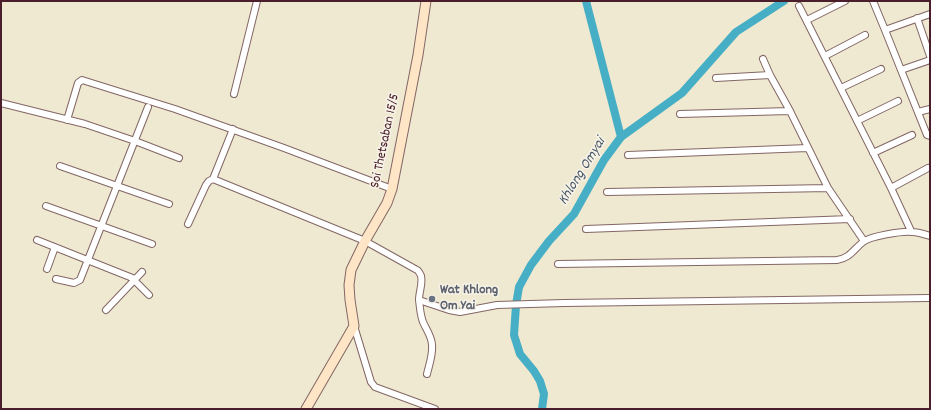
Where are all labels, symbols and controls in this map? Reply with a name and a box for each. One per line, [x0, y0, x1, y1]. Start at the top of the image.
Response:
street label: Soi Thetsaban 15/5 [368, 92, 404, 190]
water label: Khlong Omyai [555, 135, 611, 209]
place label: Wat Khlong Om Yai [440, 283, 498, 316]
marker: Wat Khlong Om Yai [427, 294, 437, 304]

